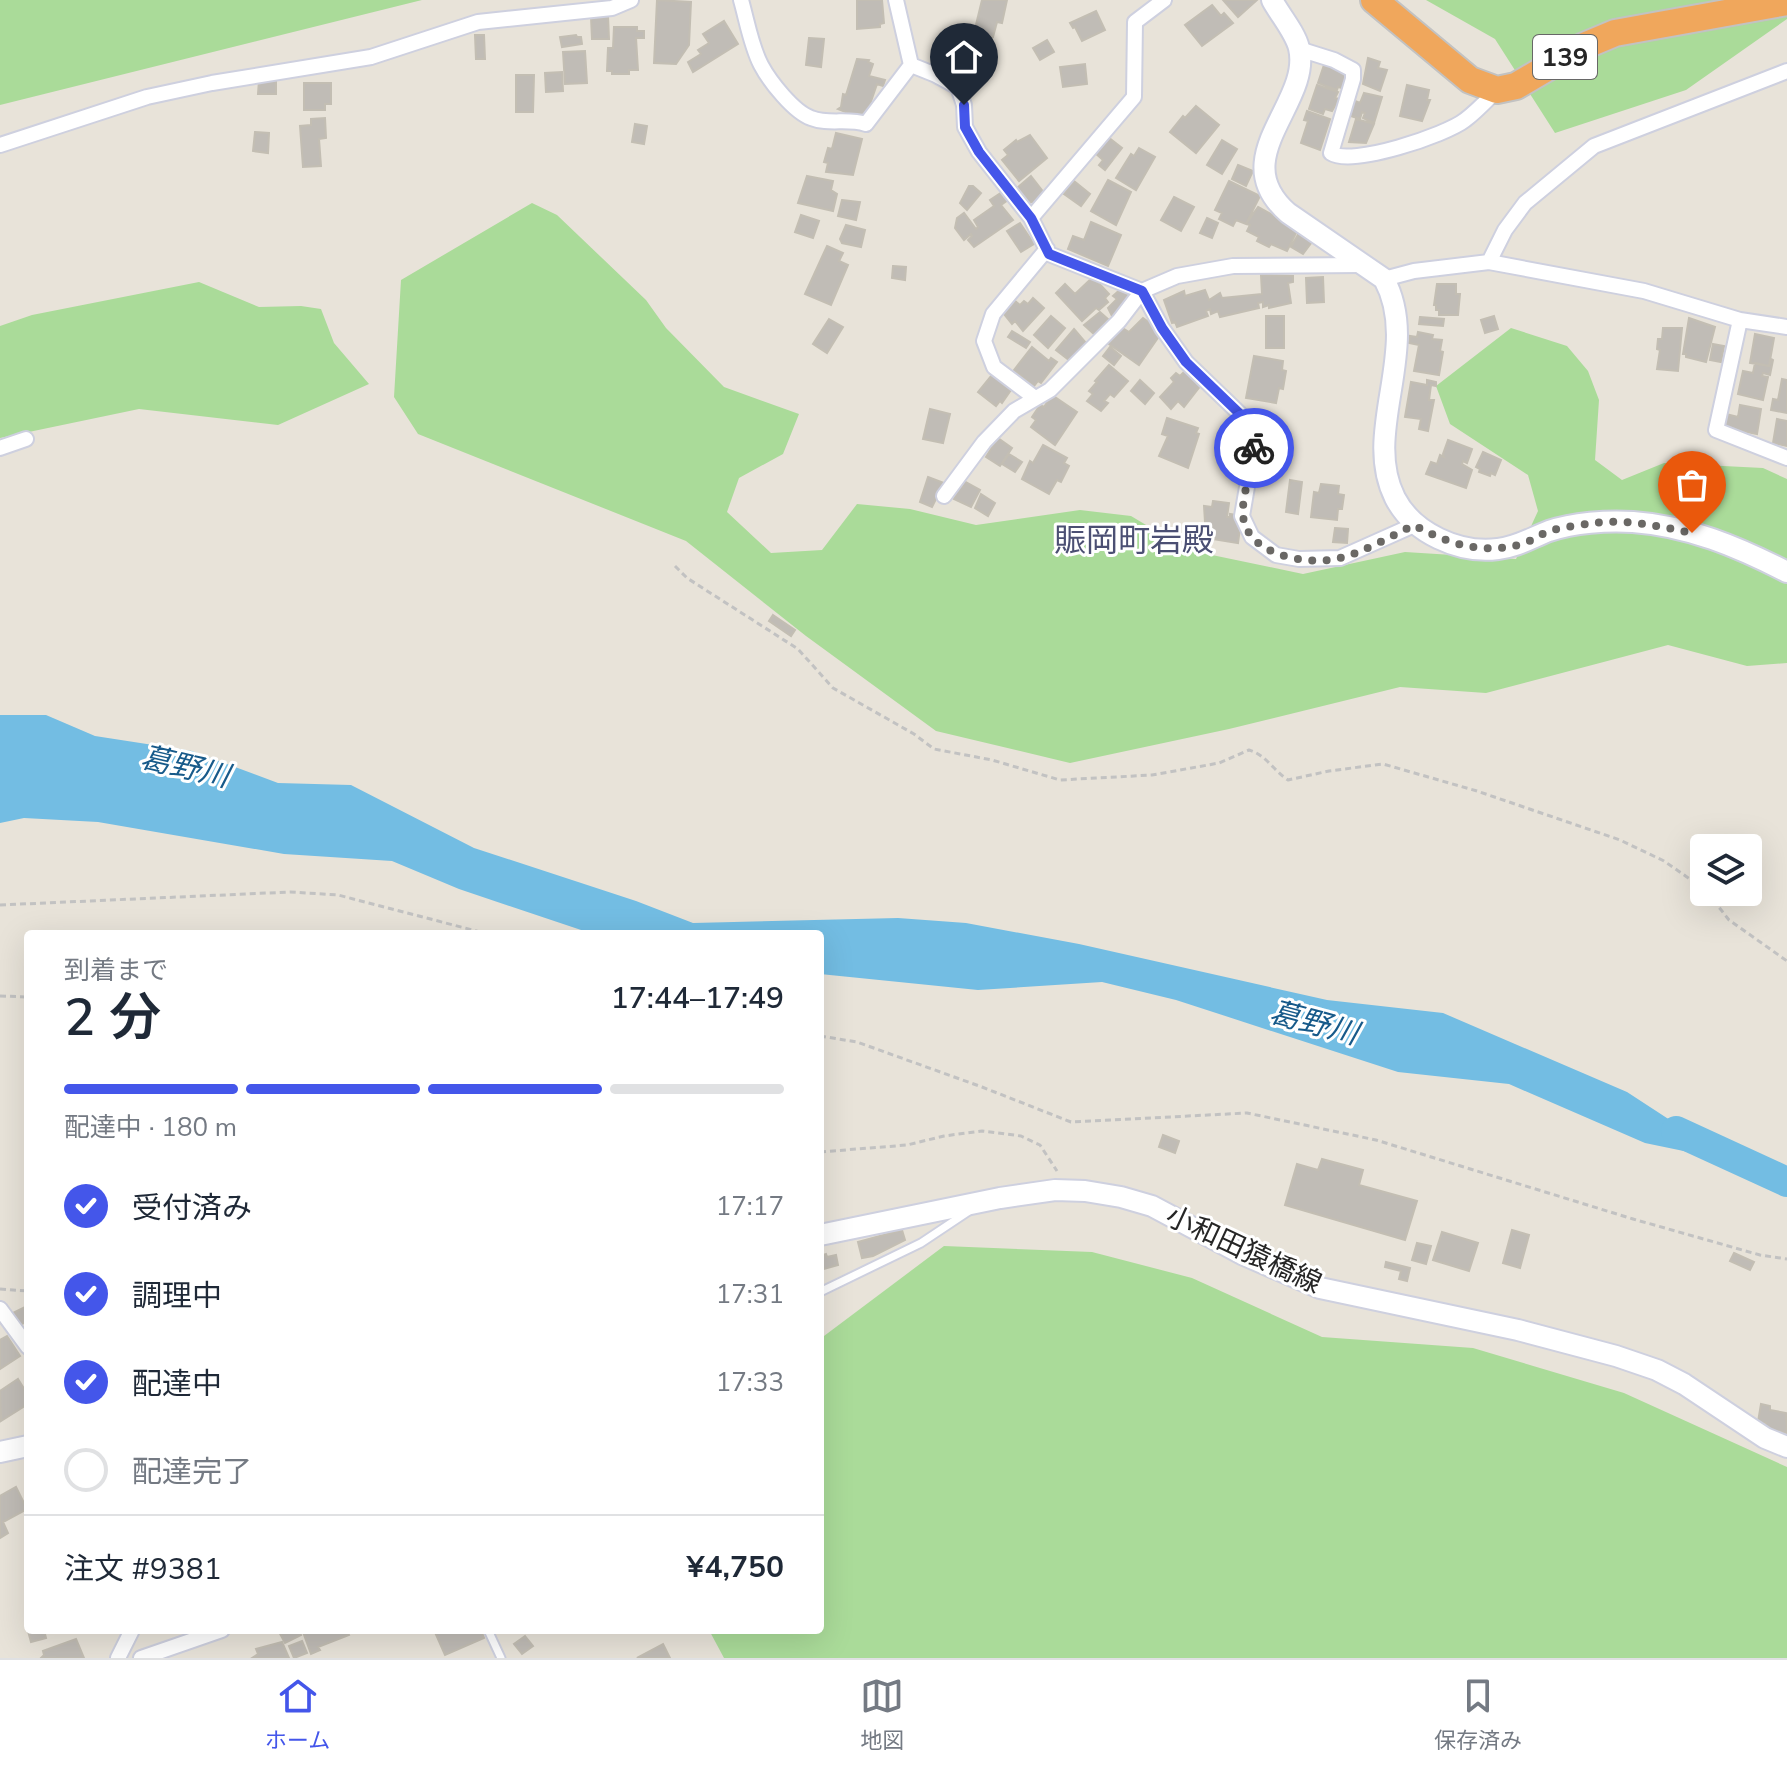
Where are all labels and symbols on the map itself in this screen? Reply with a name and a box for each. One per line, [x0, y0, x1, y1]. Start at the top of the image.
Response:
pin [930, 23, 998, 105]
road number: 139 [1533, 35, 1597, 79]
courier [1214, 408, 1294, 488]
pin [1658, 451, 1726, 533]
district label: 賑岡町岩殿 [1054, 519, 1214, 562]
water label: 葛野川 [136, 737, 236, 798]
water label: 葛野川 [1265, 992, 1366, 1056]
street label: 小和田猿橋線 [1159, 1197, 1328, 1303]

